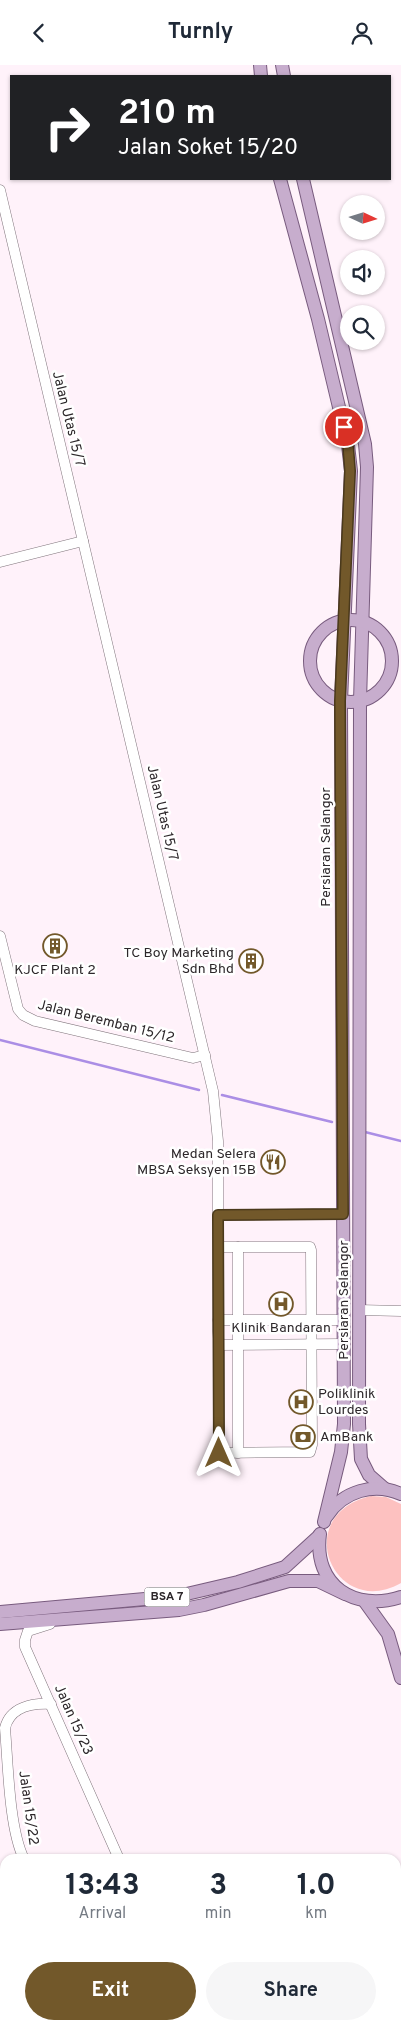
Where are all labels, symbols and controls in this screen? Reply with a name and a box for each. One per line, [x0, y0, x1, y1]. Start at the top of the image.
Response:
icon: back [25, 19, 53, 47]
text: Turnly [168, 19, 233, 46]
icon: person [348, 19, 376, 47]
text: 210 m [118, 92, 216, 136]
icon: right [35, 95, 100, 160]
text: Jalan Soket 15/20 [118, 135, 298, 162]
north arrow [340, 195, 385, 240]
map controls [340, 195, 385, 350]
button: sound [340, 250, 385, 295]
button: search [340, 305, 385, 350]
street label: Jalan Utas 15/7 [48, 370, 88, 468]
pin [323, 406, 365, 448]
icon: arrive [330, 413, 358, 441]
street label: Jalan Utas 15/7 [143, 763, 181, 863]
street label: Persiaran Selangor [318, 787, 335, 907]
building icon: KJCF Plant 2 [42, 933, 68, 959]
place label: TC Boy Marketing Sdn Bhd [124, 945, 234, 978]
building icon: TC Boy Marketing Sdn Bhd [238, 948, 264, 974]
place label: KJCF Plant 2 [14, 962, 96, 979]
street label: Jalan Beremban 15/12 [36, 997, 176, 1047]
place label: Medan Selera MBSA Seksyen 15B [137, 1146, 256, 1179]
restaurant icon: Medan Selera MBSA Seksyen 15B [260, 1149, 286, 1175]
street label: Persiaran Selangor [336, 1240, 353, 1360]
hospital icon: Klinik Bandaran [268, 1291, 294, 1317]
place label: Klinik Bandaran [231, 1320, 331, 1337]
place label: Poliklinik Lourdes [318, 1386, 375, 1419]
hospital icon: Poliklinik Lourdes [288, 1389, 314, 1415]
bank icon: AmBank [290, 1424, 316, 1450]
position arrow [192, 1426, 244, 1478]
place label: AmBank [320, 1429, 374, 1446]
road number: BSA 7 [144, 1587, 190, 1606]
street label: Jalan 15/23 [50, 1682, 96, 1758]
street label: Jalan 15/22 [14, 1770, 42, 1846]
text: 13:43 [65, 1868, 140, 1905]
text: 3 [209, 1868, 227, 1905]
text: 1.0 [297, 1868, 336, 1905]
text: Arrival [79, 1904, 126, 1924]
text: min [205, 1904, 231, 1924]
text: km [305, 1904, 327, 1924]
button: Exit [25, 1962, 196, 2020]
button: Share [206, 1962, 376, 2020]

